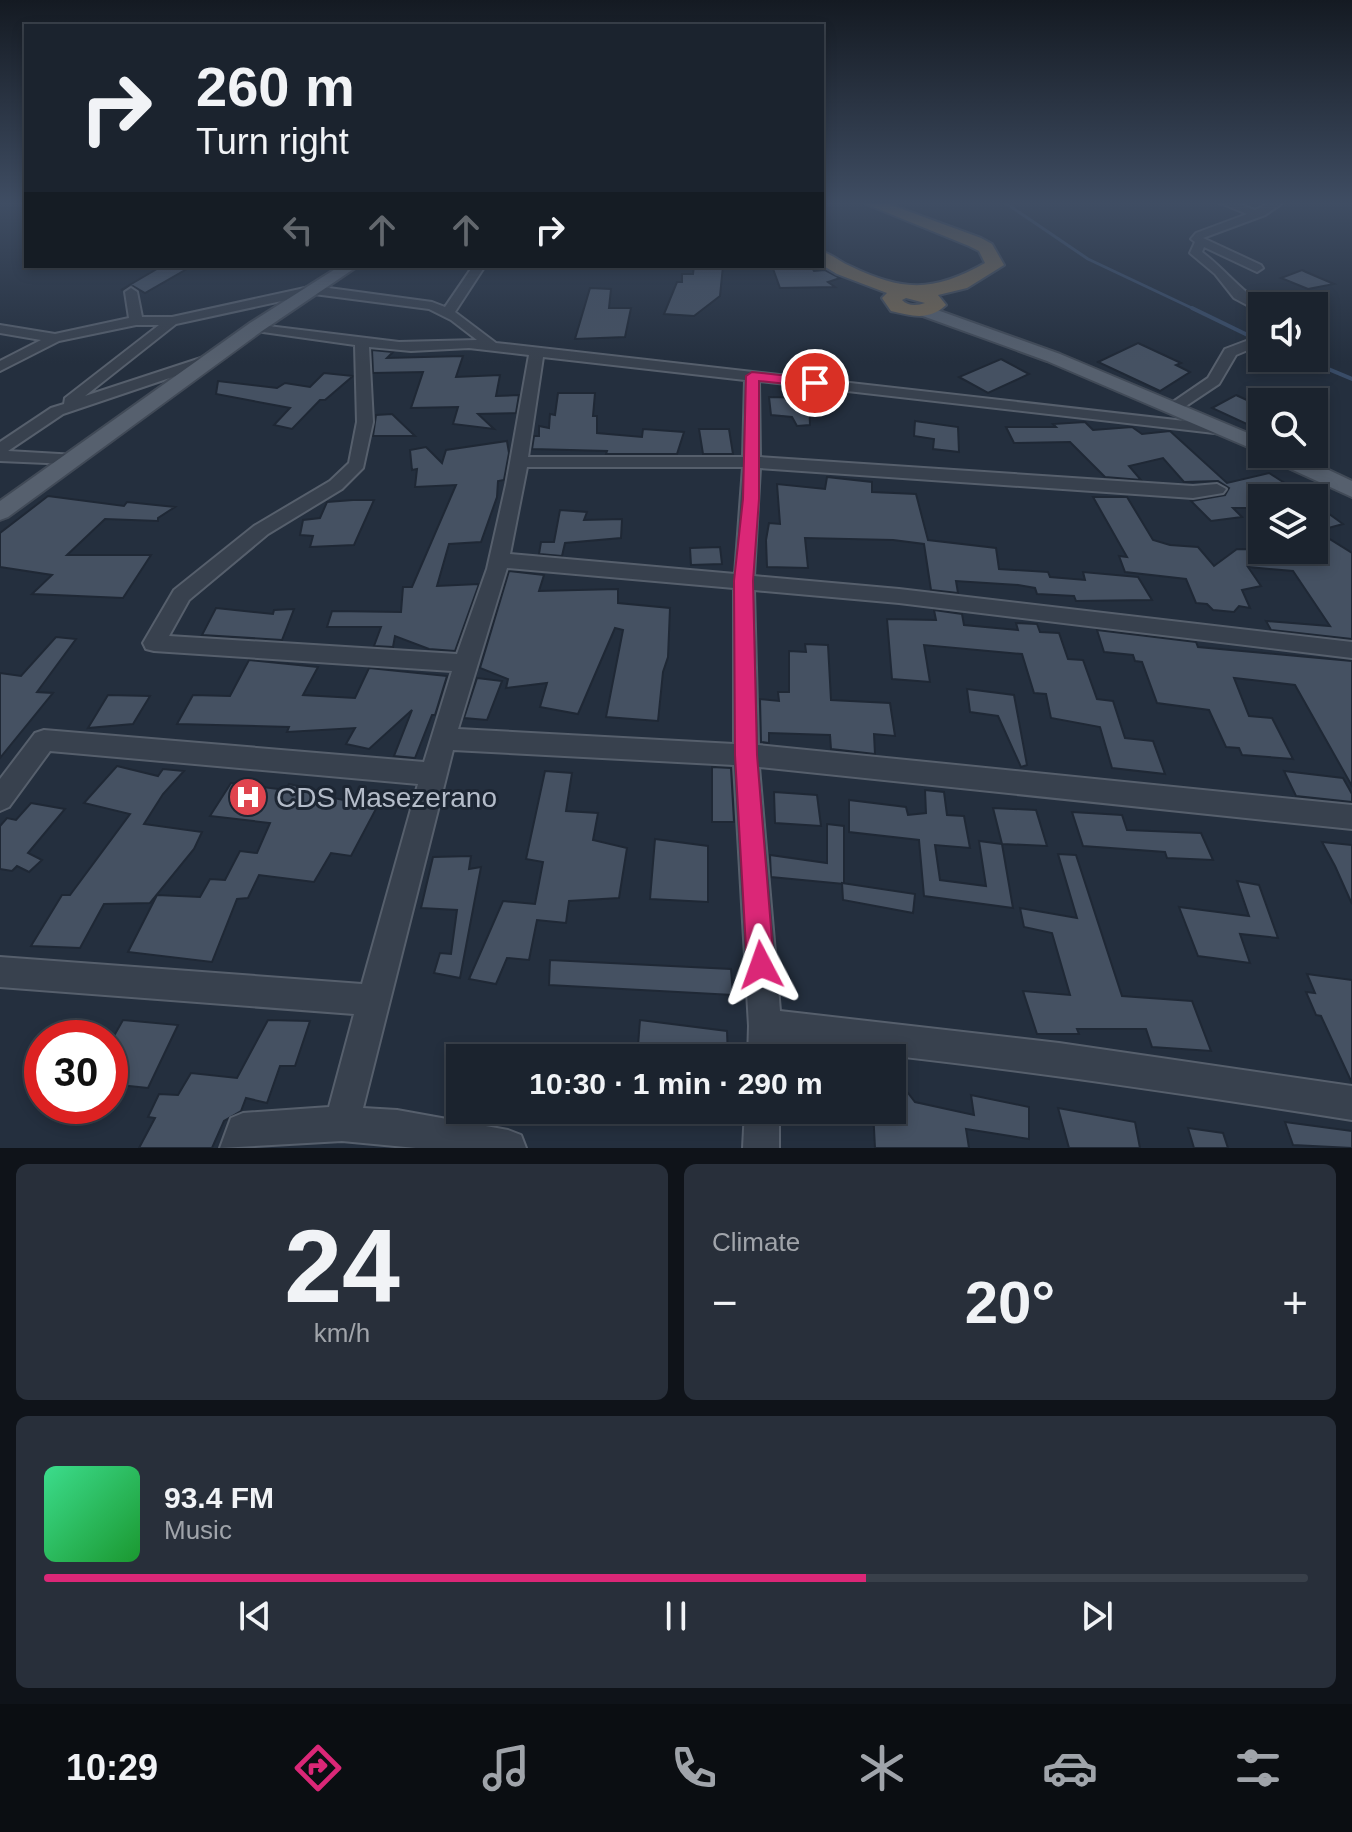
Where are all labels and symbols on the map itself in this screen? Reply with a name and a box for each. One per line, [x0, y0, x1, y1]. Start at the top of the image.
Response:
pin [781, 349, 849, 417]
hospital icon: CDS Masezerano [227, 776, 269, 818]
place label: CDS Masezerano [276, 782, 497, 813]
position arrow [719, 923, 803, 1007]
speed limit sign: 30 [24, 1020, 128, 1124]

